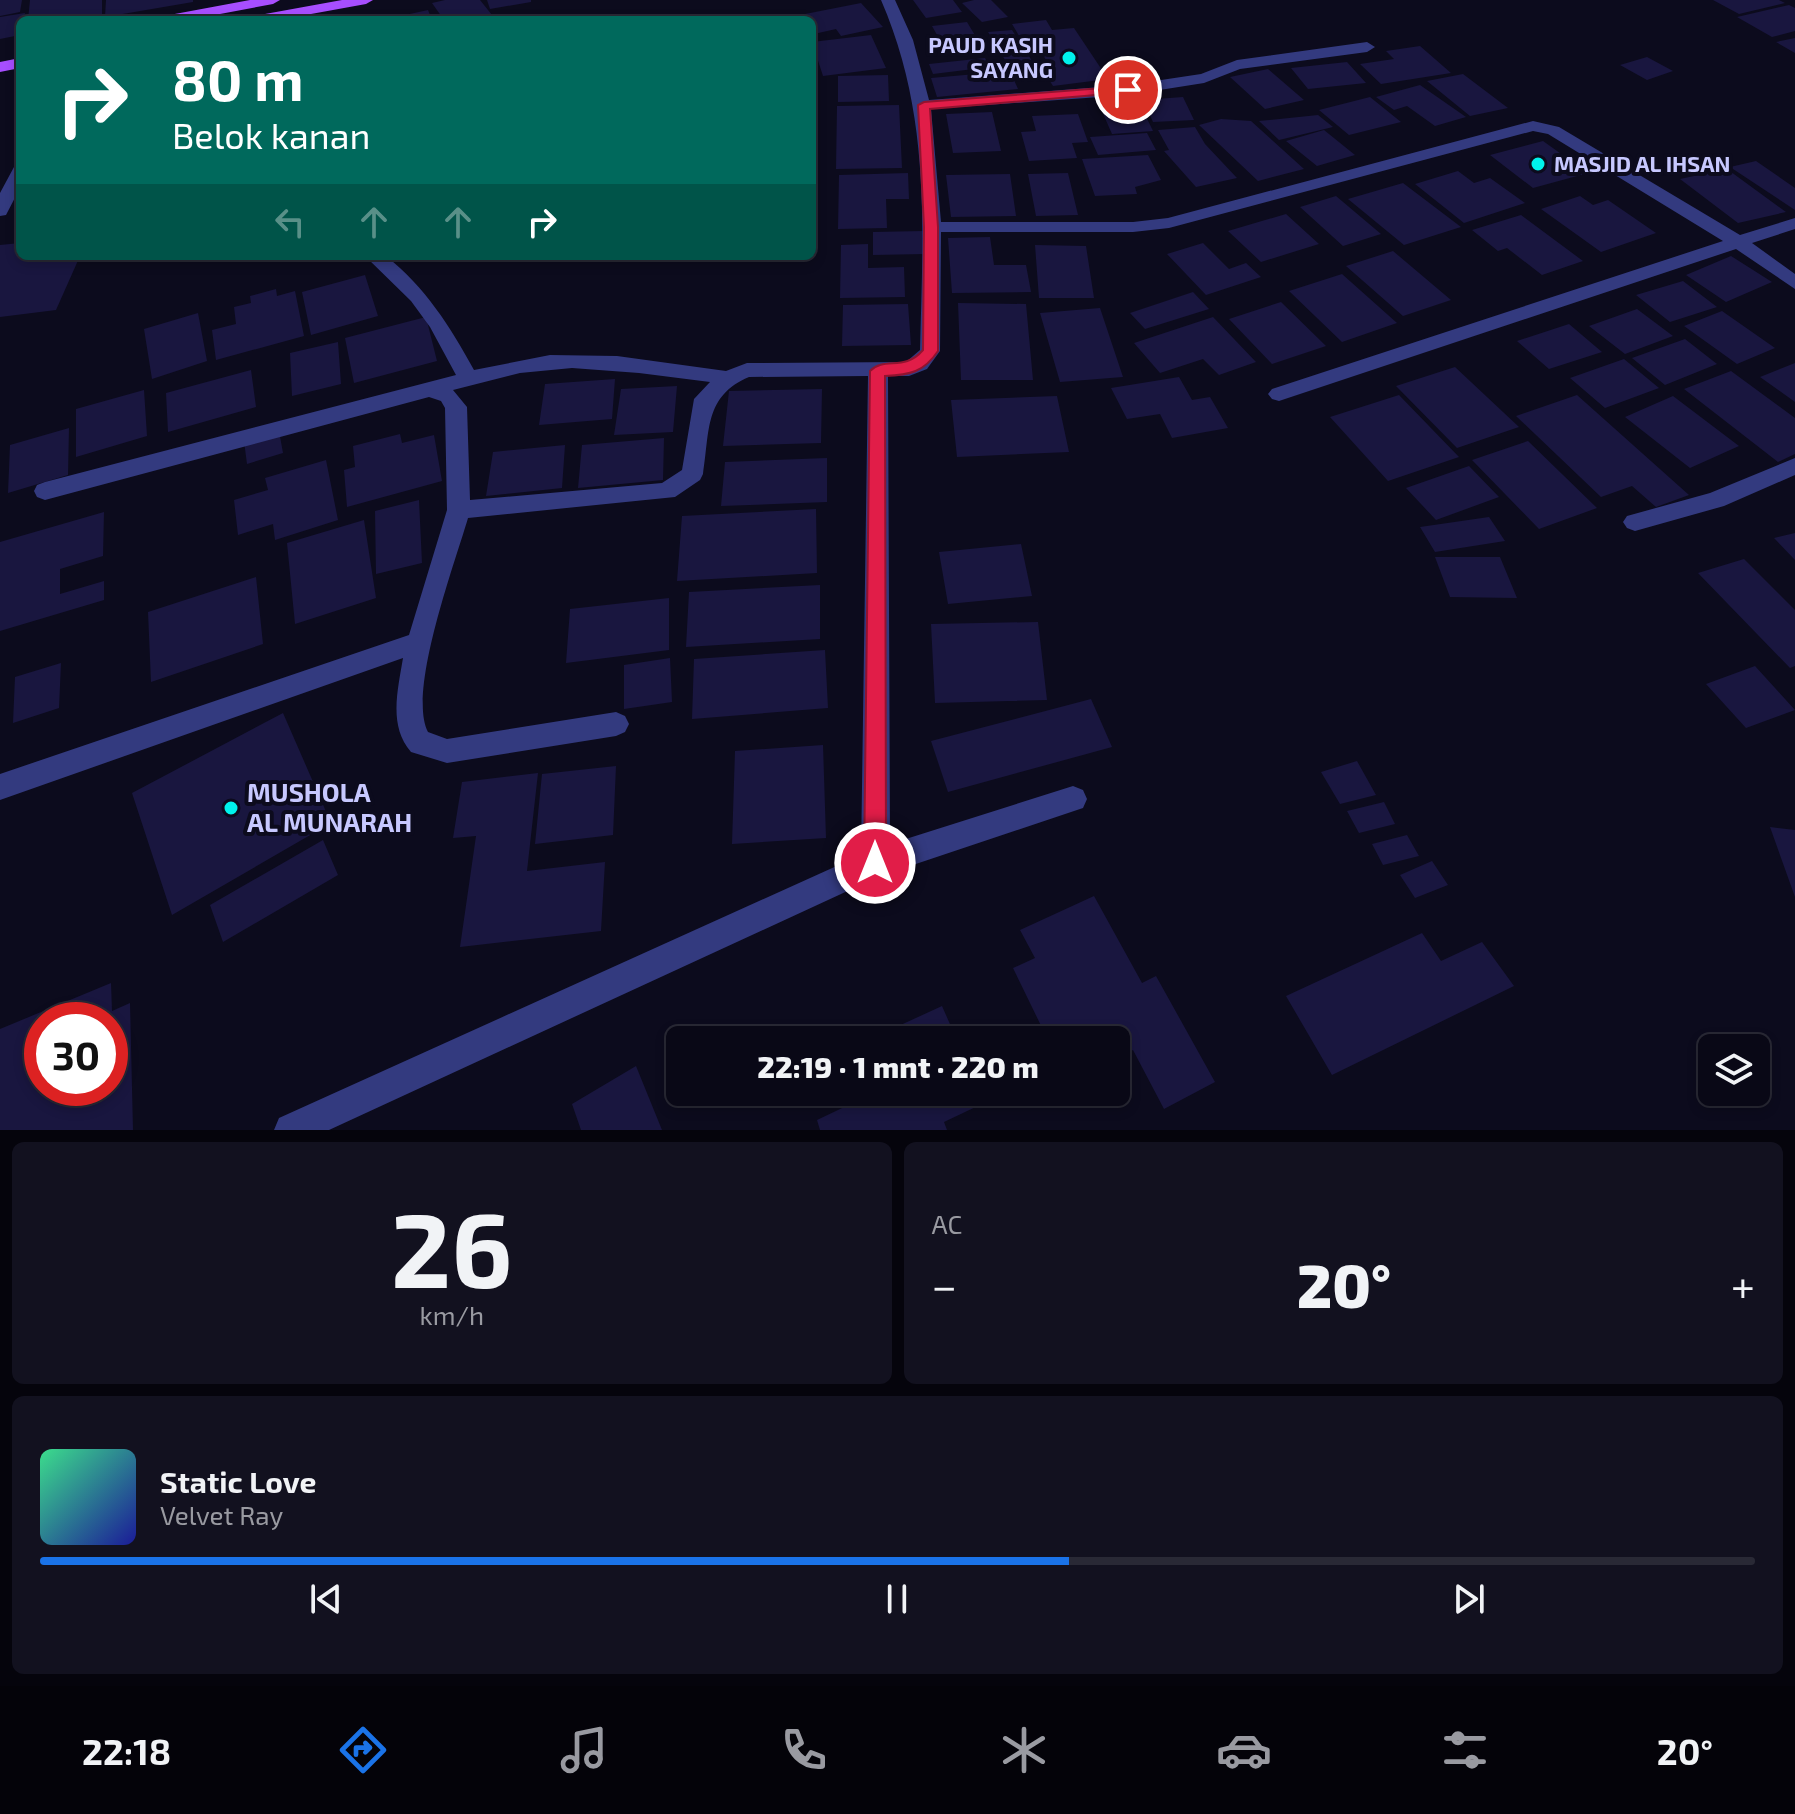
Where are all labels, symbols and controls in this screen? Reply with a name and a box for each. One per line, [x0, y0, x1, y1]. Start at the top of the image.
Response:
place label: PAUD KASIH SAYANG [928, 31, 1053, 82]
text: 80 m [172, 45, 304, 112]
icon: right [40, 48, 144, 152]
marker: PAUD KASIH SAYANG [1060, 49, 1078, 67]
pin [1094, 56, 1162, 124]
icon: arrive [1106, 68, 1150, 112]
text: Belok kanan [172, 113, 370, 156]
place label: MASJID AL IHSAN [1554, 150, 1730, 176]
marker: MASJID AL IHSAN [1529, 155, 1547, 173]
icon: left [268, 200, 312, 244]
icon: ahead [352, 200, 396, 244]
icon: ahead [436, 200, 480, 244]
icon: right [520, 200, 564, 244]
place label: MUSHOLA AL MUNARAH [247, 776, 412, 837]
marker: MUSHOLA AL MUNARAH [222, 799, 240, 817]
position arrow [833, 821, 917, 905]
speed limit sign: 30 [24, 1002, 128, 1106]
map controls [1698, 1034, 1770, 1106]
button: layers [1698, 1034, 1770, 1106]
text: 22:19 · 1 mnt · 220 m [757, 1048, 1039, 1084]
text: 26 [391, 1184, 513, 1309]
text: AC [932, 1208, 962, 1239]
text: 20° [1297, 1248, 1391, 1320]
text: − [932, 1258, 957, 1311]
text: + [1731, 1258, 1755, 1311]
text: km/h [419, 1299, 484, 1330]
text: Static Love [160, 1463, 316, 1499]
text: Velvet Ray [160, 1499, 283, 1530]
icon: previous [304, 1577, 348, 1621]
icon: pause [875, 1577, 919, 1621]
icon: next [1447, 1577, 1491, 1621]
icon: directions [335, 1722, 391, 1778]
icon: music [556, 1722, 612, 1778]
icon: phone [776, 1722, 832, 1778]
icon: climate [996, 1722, 1052, 1778]
icon: car [1216, 1722, 1272, 1778]
icon: filters [1437, 1722, 1493, 1778]
text: 22:18 [82, 1729, 171, 1772]
text: 20° [1657, 1729, 1713, 1772]

